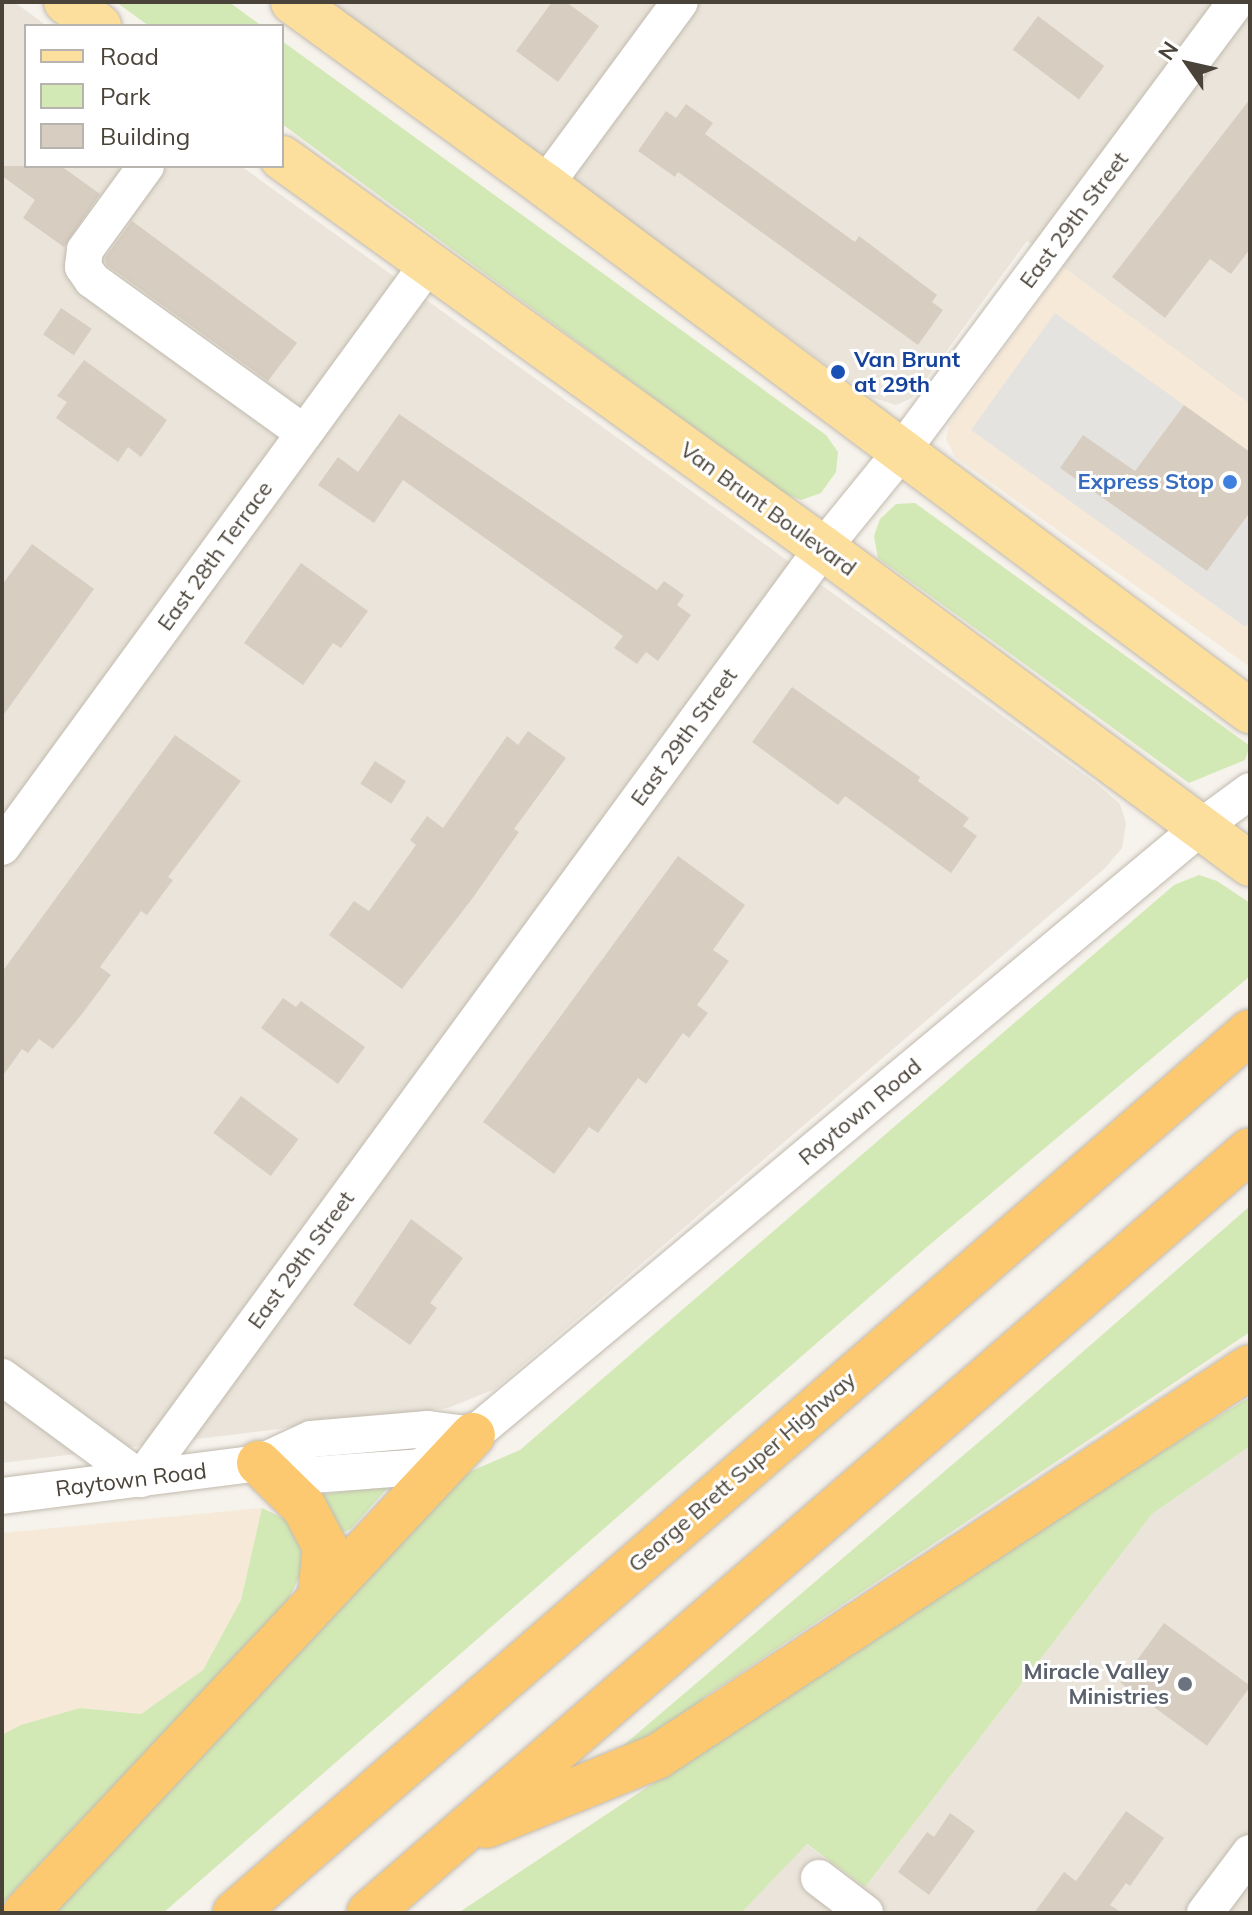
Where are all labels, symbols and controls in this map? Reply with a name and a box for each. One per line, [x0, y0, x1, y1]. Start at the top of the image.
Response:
legend [24, 24, 284, 168]
north arrow [1148, 24, 1228, 104]
text: N [1152, 36, 1184, 65]
text: Road [100, 41, 159, 71]
text: Park [100, 81, 151, 111]
text: Building [100, 121, 190, 151]
street label: East 29th Street [1014, 147, 1134, 293]
place label: Van Brunt at 29th [854, 346, 960, 398]
marker: Van Brunt at 29th [829, 363, 847, 381]
street label: Van Brunt Boulevard [675, 436, 861, 582]
place label: Express Stop [1078, 469, 1214, 495]
marker: Express Stop [1221, 473, 1239, 491]
street label: East 28th Terrace [152, 476, 278, 636]
street label: East 29th Street [625, 663, 743, 811]
street label: Raytown Road [793, 1053, 927, 1171]
street label: East 29th Street [242, 1186, 360, 1334]
street label: George Brett Super Highway [623, 1366, 861, 1578]
street label: Raytown Road [54, 1458, 208, 1502]
place label: Miracle Valley Ministries [1024, 1658, 1169, 1710]
marker: Miracle Valley Ministries [1176, 1675, 1194, 1693]

